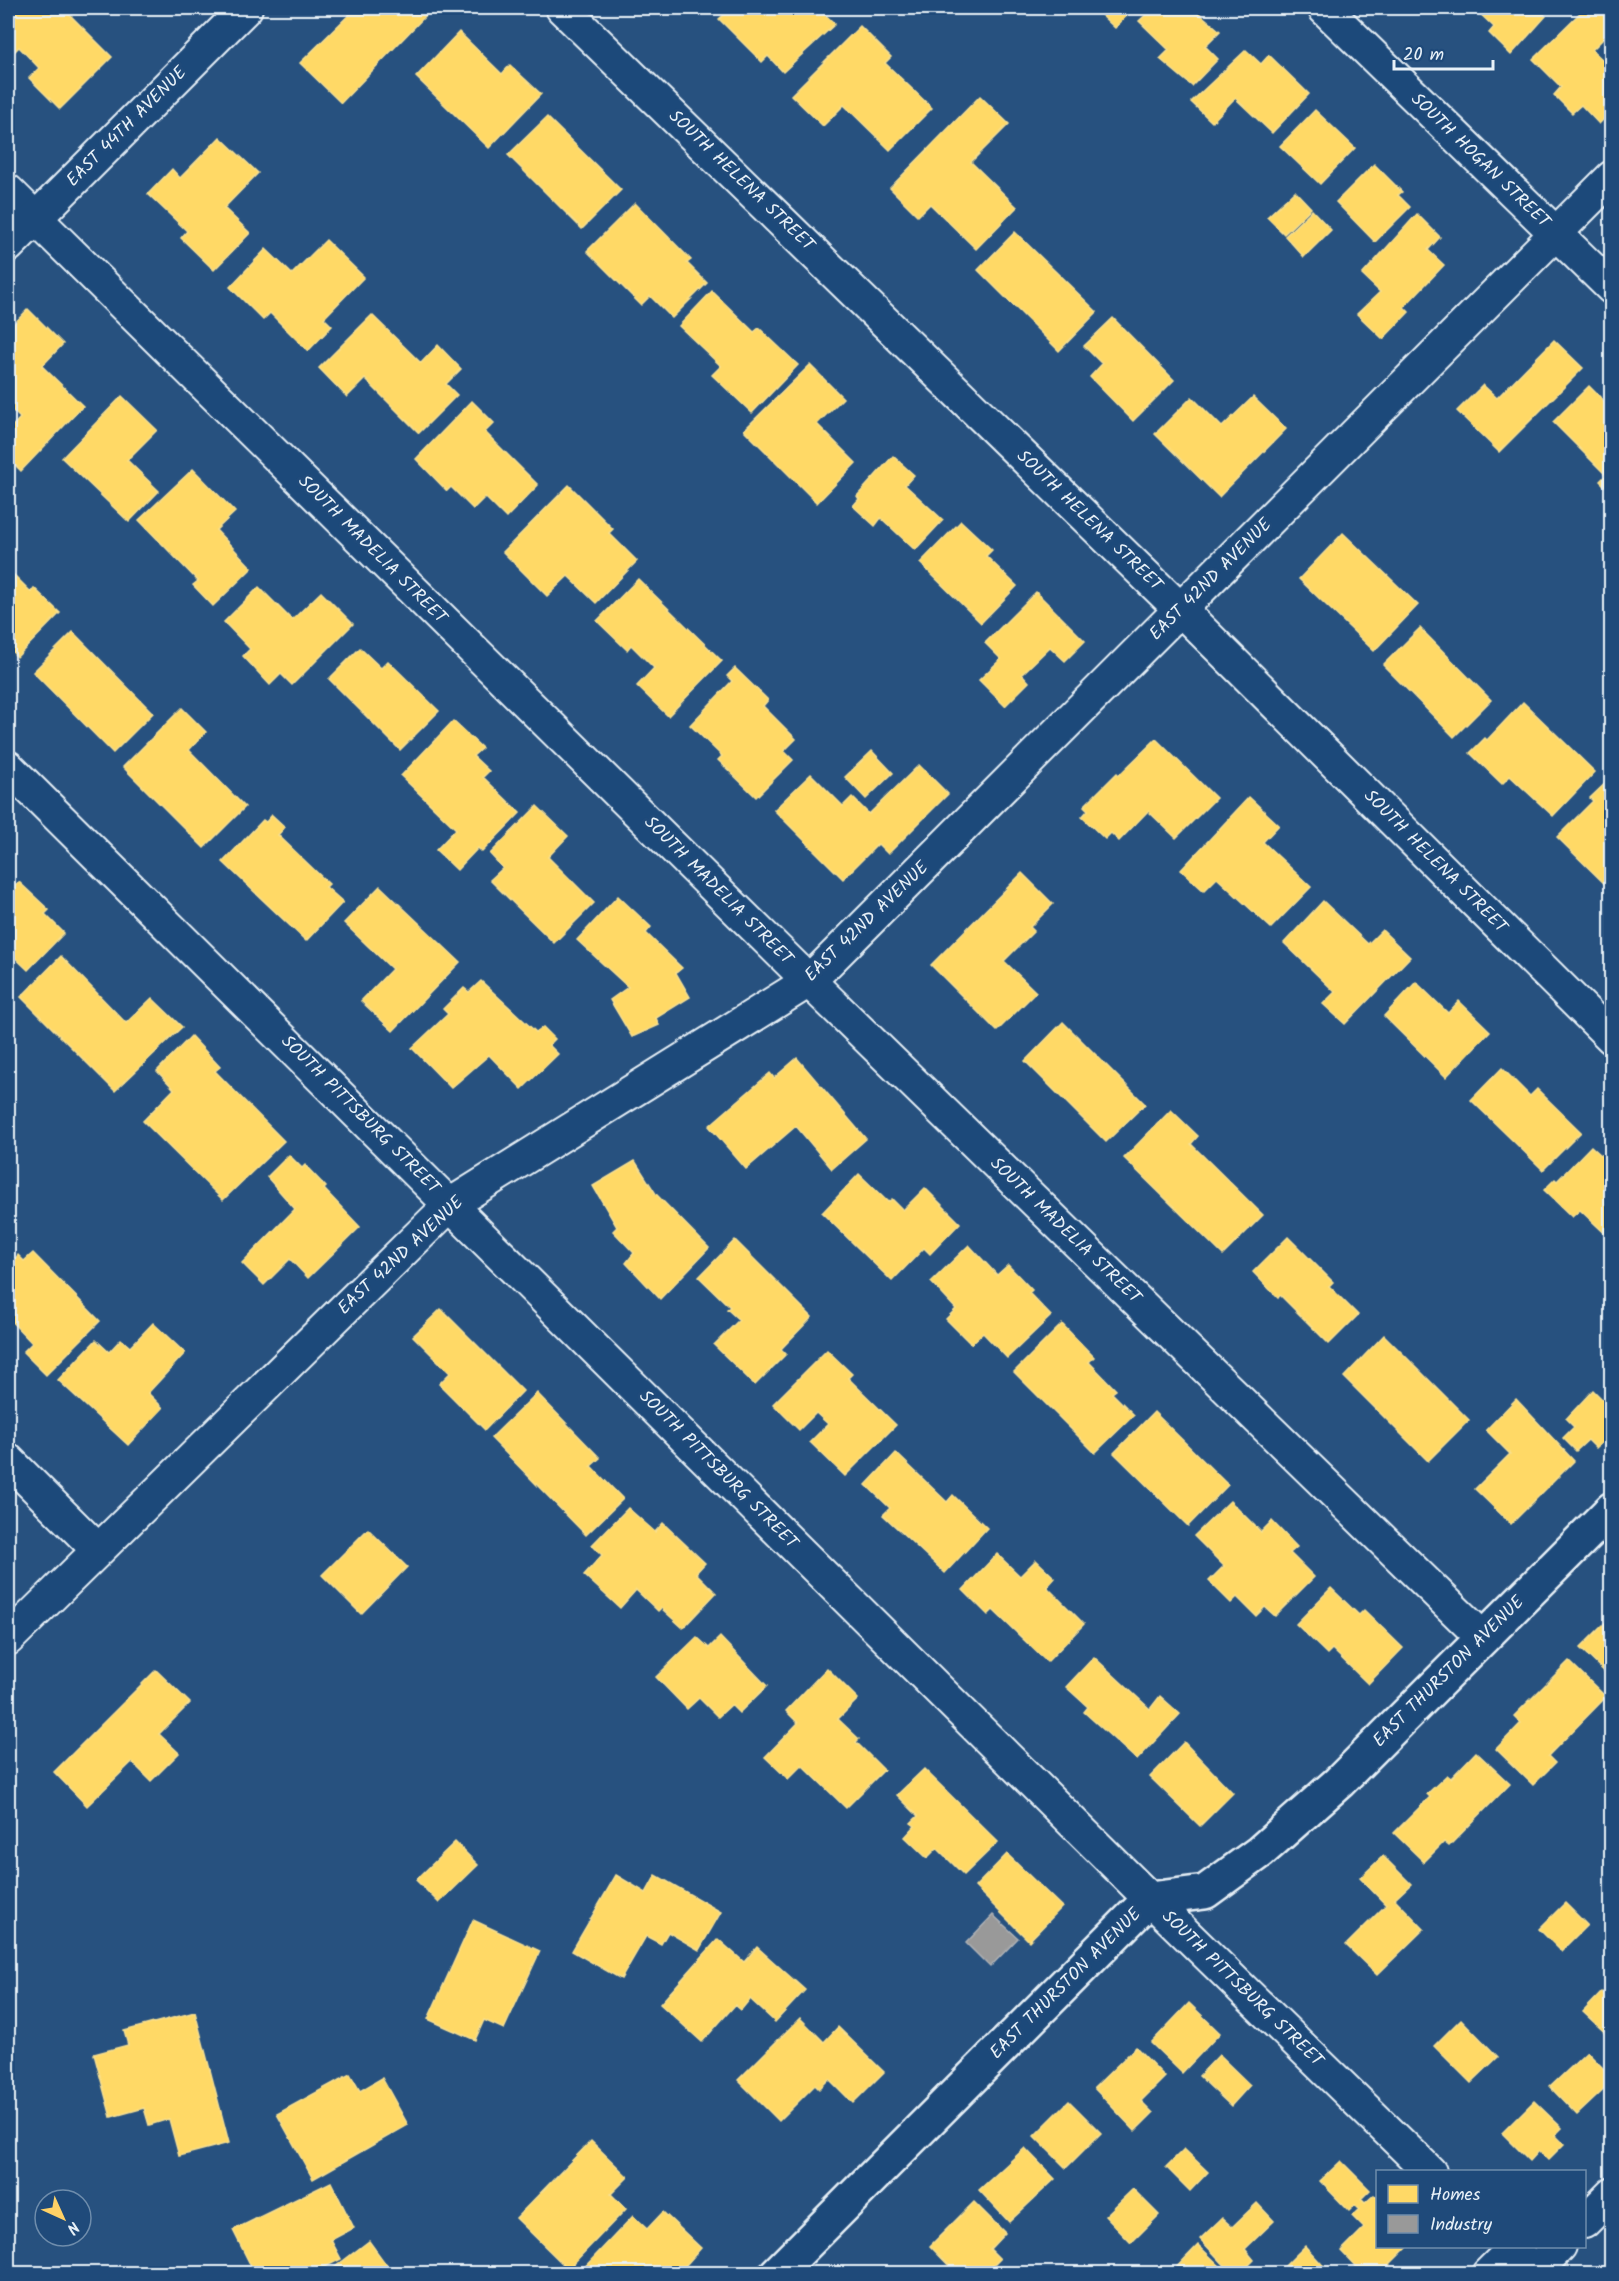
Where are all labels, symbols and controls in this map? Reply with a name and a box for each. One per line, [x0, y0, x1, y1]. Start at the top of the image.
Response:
scale bar [1394, 33, 1493, 71]
text: 20 m [1403, 41, 1444, 70]
street label: EAST 44TH AVENUE [60, 59, 195, 194]
street label: SOUTH HOGAN STREET [1403, 86, 1558, 237]
street label: SOUTH HELENA STREET [661, 103, 822, 260]
street label: SOUTH HELENA STREET [1009, 443, 1170, 600]
street label: SOUTH MADELIA STREET [291, 469, 454, 632]
street label: EAST 42ND AVENUE [1143, 512, 1279, 648]
street label: SOUTH HELENA STREET [1356, 783, 1515, 942]
street label: SOUTH MADELIA STREET [637, 810, 800, 973]
street label: EAST 42ND AVENUE [798, 854, 936, 989]
street label: SOUTH PITTSBURG STREET [273, 1028, 448, 1203]
street label: SOUTH MADELIA STREET [982, 1151, 1149, 1312]
street label: EAST 42ND AVENUE [331, 1189, 471, 1322]
street label: SOUTH PITTSBURG STREET [631, 1383, 806, 1558]
street label: EAST THURSTON AVENUE [1366, 1589, 1532, 1755]
street label: EAST THURSTON AVENUE [983, 1901, 1149, 2067]
street label: SOUTH PITTSBURG STREET [1154, 1904, 1331, 2075]
legend [1376, 2170, 1586, 2248]
text: Homes [1430, 2181, 1481, 2210]
north arrow [33, 2188, 93, 2248]
text: Industry [1430, 2211, 1492, 2240]
text: N [60, 2215, 85, 2240]

